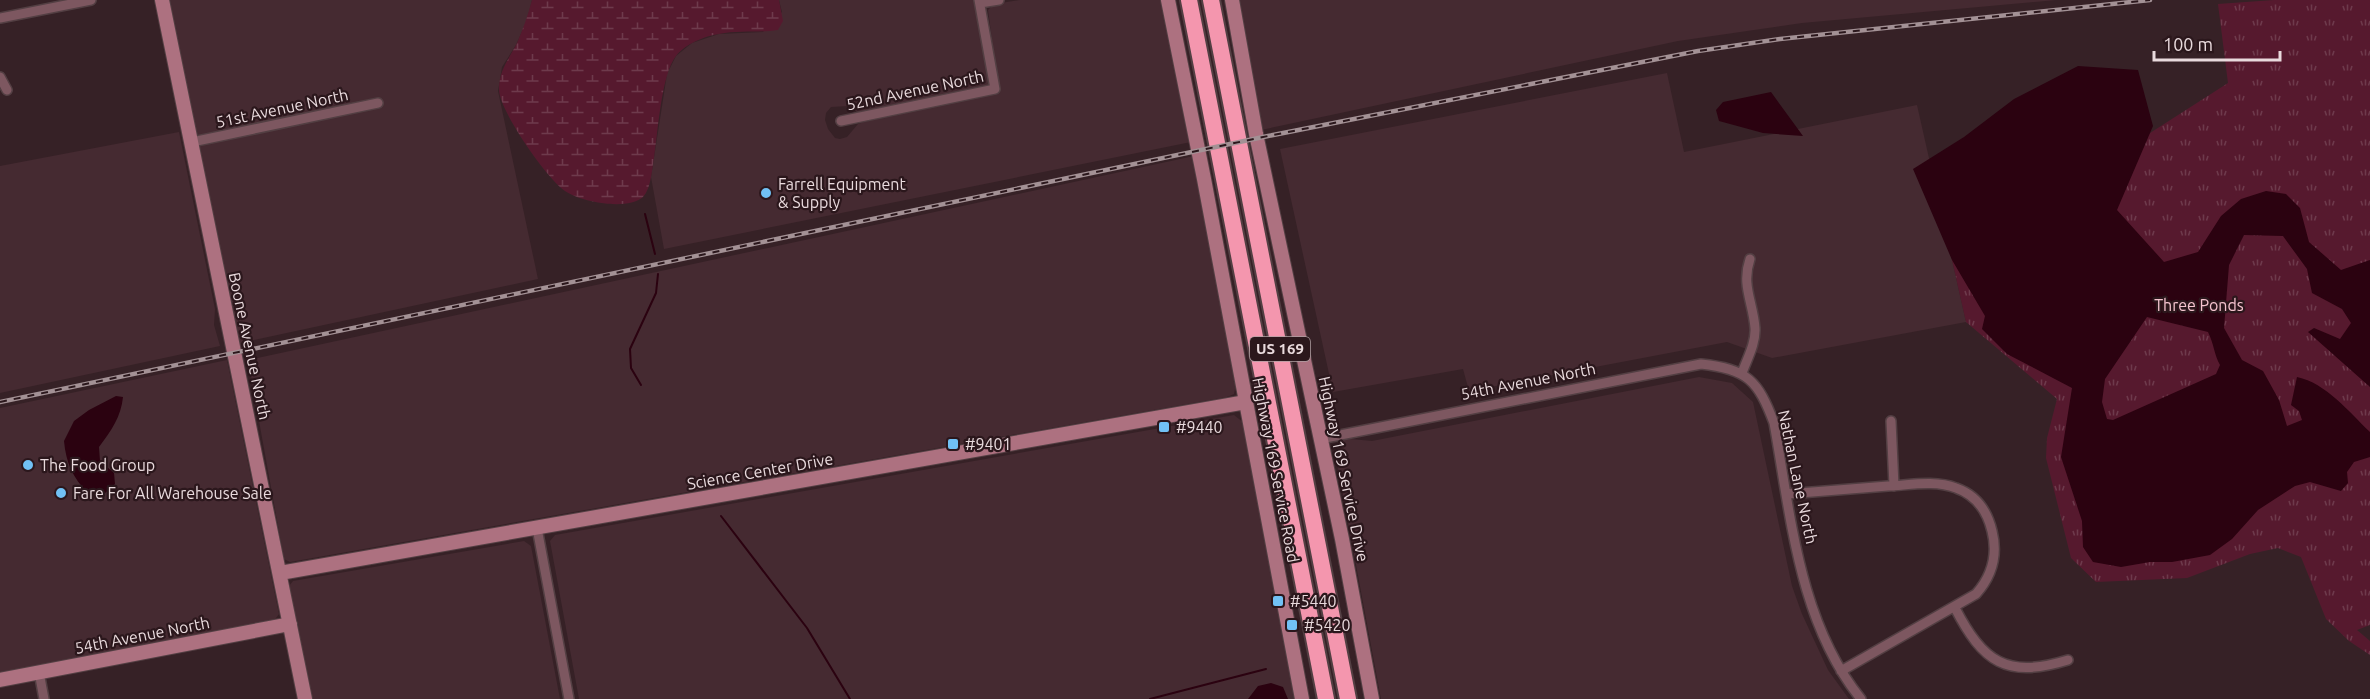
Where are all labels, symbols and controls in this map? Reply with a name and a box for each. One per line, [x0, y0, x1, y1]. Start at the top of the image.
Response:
scale bar [2154, 24, 2280, 62]
text: 100 m [2163, 34, 2213, 54]
street label: 52nd Avenue North [845, 67, 985, 113]
street label: 51st Avenue North [214, 85, 350, 131]
place label: Farrell Equipment & Supply [778, 175, 907, 211]
marker: Farrell Equipment & Supply [759, 186, 773, 200]
street label: Boone Avenue North [226, 271, 274, 421]
park label: Three Ponds [2154, 296, 2244, 314]
road number: US 169 [1250, 337, 1310, 361]
street label: 54th Avenue North [1459, 359, 1597, 403]
street label: Highway 169 Service Drive [1316, 375, 1372, 563]
street label: Highway 169 Service Road [1249, 376, 1303, 564]
street label: Nathan Lane North [1775, 408, 1821, 546]
place label: #9440 [1176, 418, 1223, 436]
marker: #9440 [1157, 420, 1171, 434]
place label: #9401 [965, 435, 1012, 453]
marker: #9401 [946, 437, 960, 451]
street label: Science Center Drive [686, 449, 834, 493]
place label: The Food Group [40, 456, 155, 474]
marker: The Food Group [21, 458, 35, 472]
place label: Fare For All Warehouse Sale [73, 484, 272, 502]
marker: Fare For All Warehouse Sale [54, 486, 68, 500]
place label: #5440 [1290, 592, 1337, 610]
marker: #5440 [1271, 594, 1285, 608]
street label: 54th Avenue North [73, 613, 211, 657]
place label: #5420 [1304, 616, 1351, 634]
marker: #5420 [1285, 618, 1299, 632]

